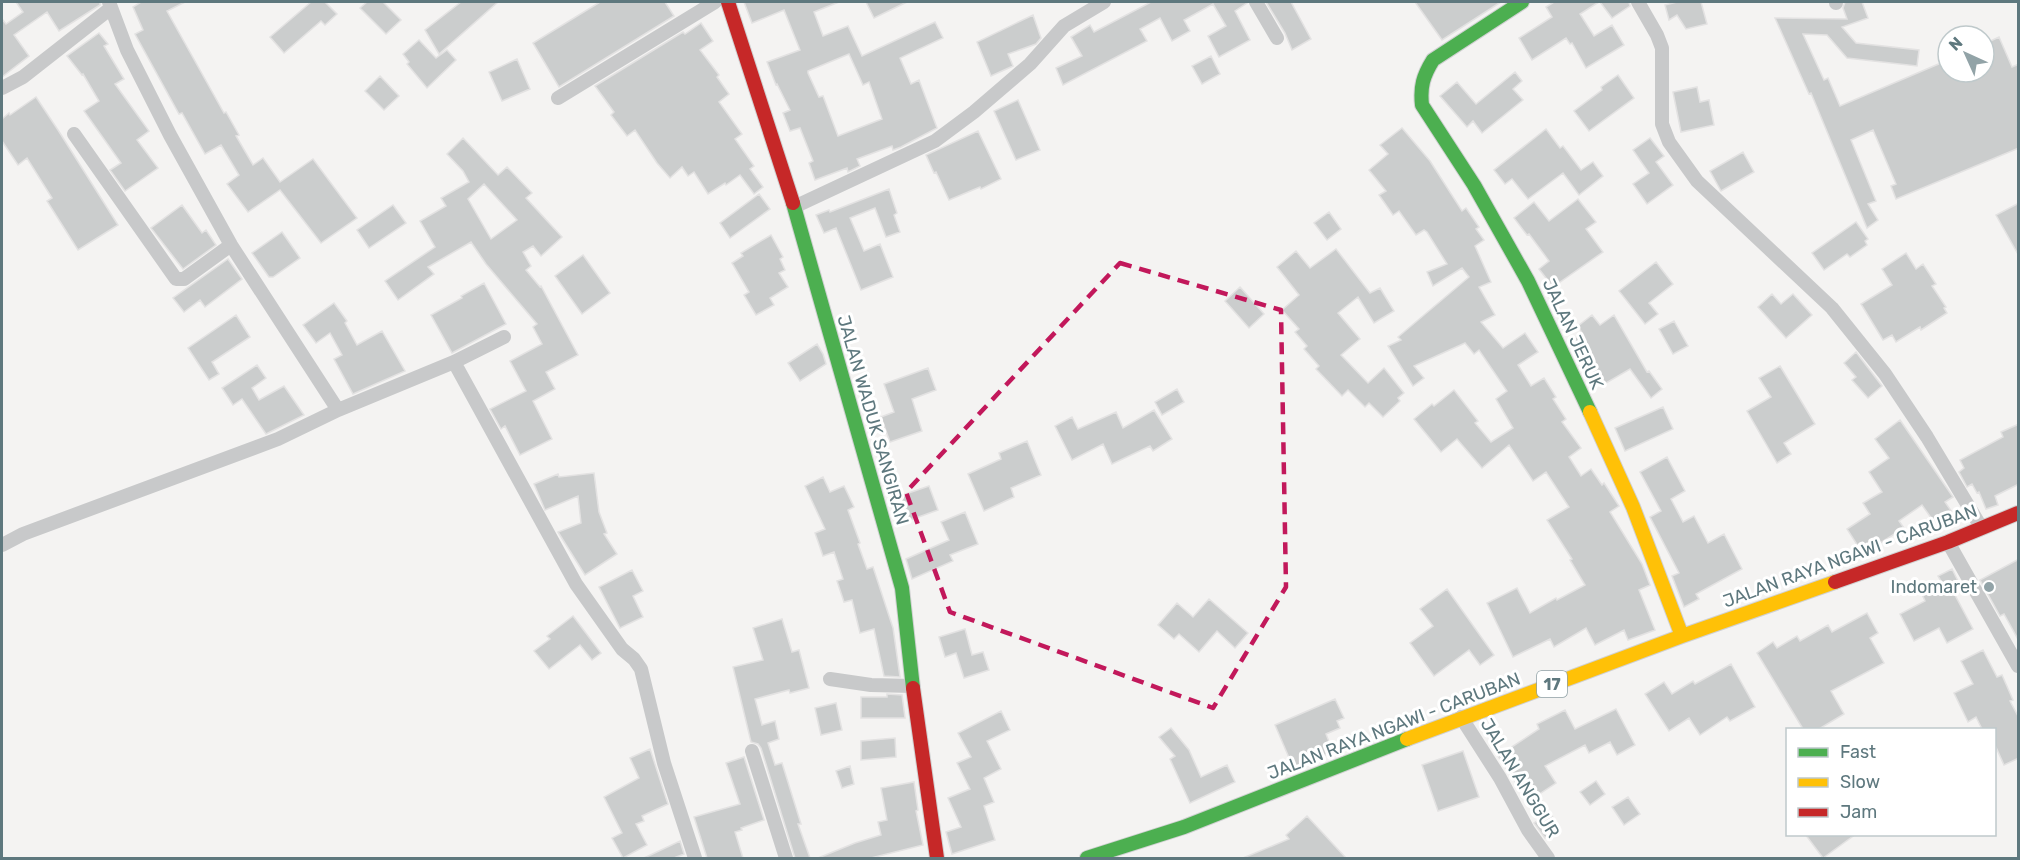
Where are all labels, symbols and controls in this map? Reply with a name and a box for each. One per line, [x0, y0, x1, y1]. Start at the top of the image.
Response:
north arrow [1936, 24, 1996, 84]
text: N [1945, 33, 1967, 55]
street label: JALAN JERUK [1538, 275, 1608, 393]
street label: JALAN WADUK SANGIRAN [832, 313, 914, 527]
street label: JALAN RAYA NGAWI - CARUBAN [1720, 500, 1980, 612]
place label: Indomaret [1890, 576, 1977, 598]
marker: Indomaret [1982, 580, 1996, 594]
street label: JALAN RAYA NGAWI - CARUBAN [1264, 668, 1524, 784]
road number: 17 [1537, 671, 1567, 697]
street label: JALAN ANGGUR [1476, 714, 1564, 842]
legend [1786, 728, 1996, 836]
text: Fast [1840, 741, 1876, 763]
text: Slow [1840, 771, 1880, 793]
text: Jam [1840, 801, 1877, 823]

